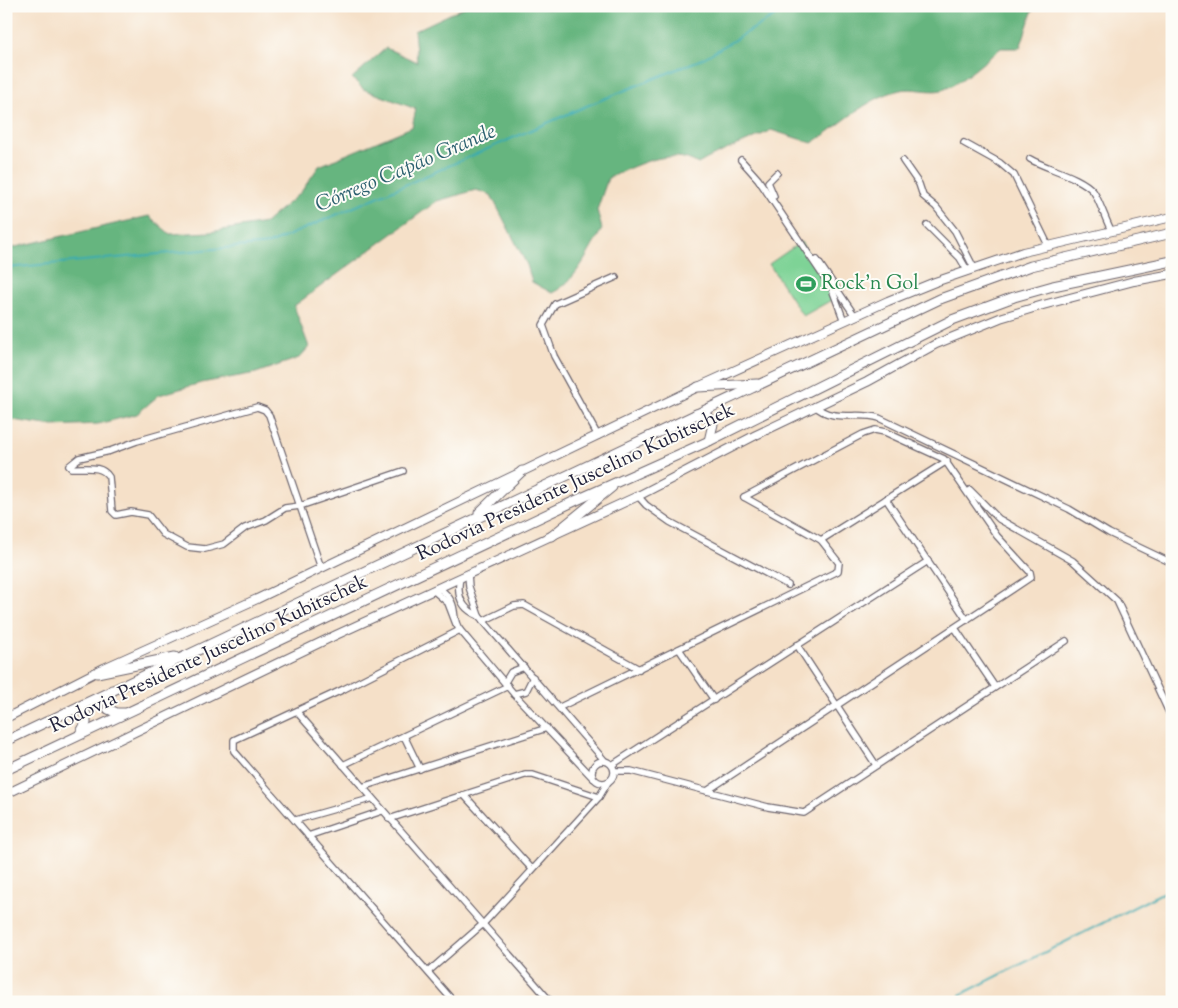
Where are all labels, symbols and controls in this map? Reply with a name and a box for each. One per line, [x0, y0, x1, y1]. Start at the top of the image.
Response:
water label: Córrego Capão Grande [311, 117, 501, 221]
place label: Rock'n Gol [821, 270, 919, 299]
sports icon: Rock'n Gol [795, 273, 817, 295]
street label: Rodovia Presidente Juscelino Kubitschek [412, 396, 740, 570]
street label: Rodovia Presidente Juscelino Kubitschek [45, 568, 373, 742]

